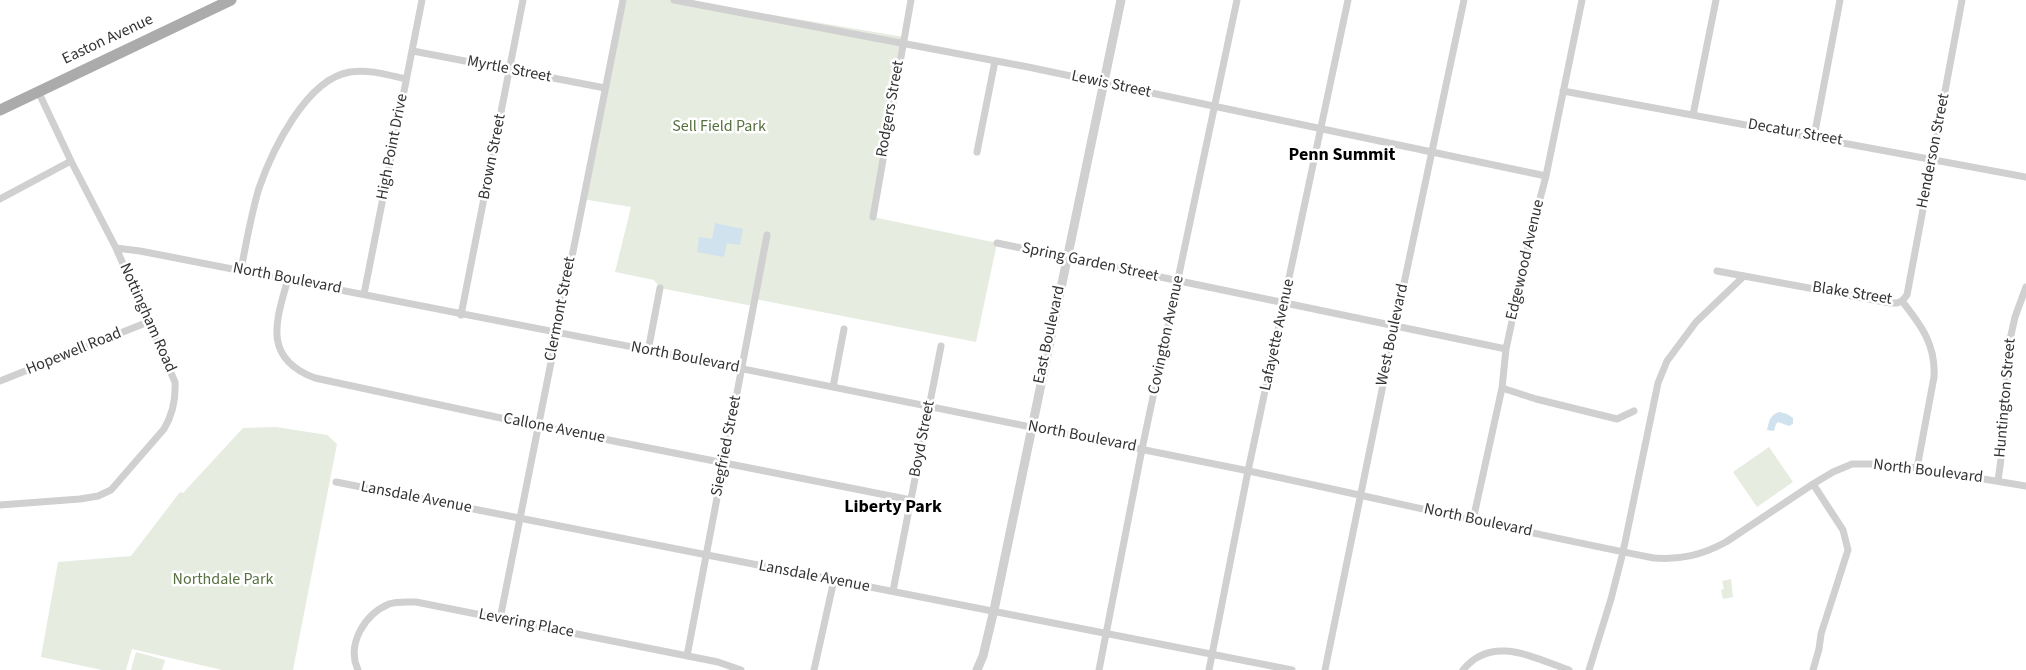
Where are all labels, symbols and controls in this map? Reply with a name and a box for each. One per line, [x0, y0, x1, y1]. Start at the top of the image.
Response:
street label: Easton Avenue [60, 11, 156, 69]
street label: Myrtle Street [465, 52, 553, 88]
street label: Rodgers Street [873, 59, 909, 159]
street label: Lewis Street [1069, 67, 1153, 103]
street label: High Point Drive [373, 92, 413, 202]
street label: Henderson Street [1913, 92, 1955, 210]
street label: Brown Street [475, 112, 511, 202]
street label: Decatur Street [1746, 115, 1844, 151]
park label: Sell Field Park [672, 117, 766, 137]
district label: Penn Summit [1289, 145, 1395, 167]
street label: Edgewood Avenue [1503, 198, 1549, 322]
street label: Spring Garden Street [1020, 239, 1160, 287]
street label: Clermont Street [541, 255, 581, 363]
street label: North Boulevard [231, 259, 343, 299]
street label: Nottingham Road [114, 260, 180, 376]
street label: Covington Avenue [1145, 274, 1189, 396]
street label: Lafayette Avenue [1257, 277, 1299, 393]
street label: Blake Street [1811, 278, 1893, 310]
street label: West Boulevard [1373, 282, 1413, 388]
street label: East Boulevard [1030, 284, 1070, 386]
street label: Hopewell Road [24, 324, 124, 380]
street label: Huntington Street [1991, 337, 2021, 459]
street label: North Boulevard [629, 338, 741, 378]
street label: Siegfried Street [708, 394, 746, 498]
street label: Boyd Street [906, 399, 940, 479]
street label: Callone Avenue [502, 410, 606, 448]
street label: North Boulevard [1026, 417, 1138, 457]
street label: North Boulevard [1872, 456, 1984, 488]
street label: Lansdale Avenue [359, 478, 473, 518]
district label: Liberty Park [844, 497, 942, 519]
street label: North Boulevard [1422, 500, 1534, 542]
street label: Lansdale Avenue [757, 557, 871, 597]
park label: Northdale Park [173, 570, 273, 590]
street label: Levering Place [477, 605, 575, 643]

